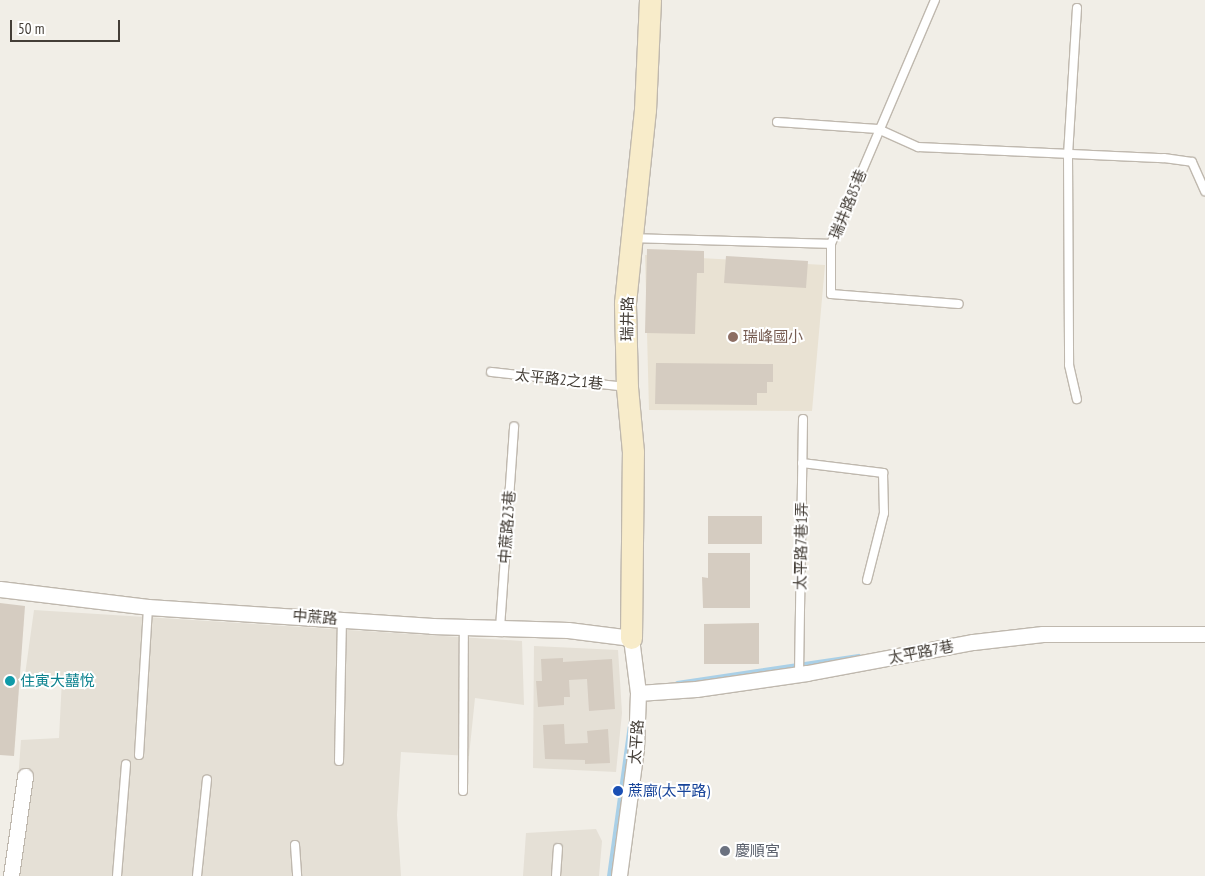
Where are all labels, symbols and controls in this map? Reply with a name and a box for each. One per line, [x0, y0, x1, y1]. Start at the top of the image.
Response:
scale bar [12, 10, 122, 42]
text: 50 m [18, 19, 44, 38]
street label: 瑞井路85巷 [826, 167, 870, 241]
street label: 瑞井路 [618, 296, 636, 342]
place label: 瑞峰國小 [743, 328, 803, 346]
marker: 瑞峰國小 [727, 331, 739, 343]
street label: 太平路2之1巷 [514, 365, 604, 393]
street label: 中蔗路23巷 [495, 490, 519, 564]
street label: 太平路7巷1弄 [791, 502, 811, 590]
street label: 中蔗路 [292, 606, 338, 628]
street label: 太平路7巷 [887, 637, 955, 667]
place label: 住寅大囍悅 [20, 672, 95, 690]
marker: 住寅大囍悅 [4, 675, 16, 687]
street label: 太平路 [625, 719, 647, 765]
place label: 蔗廍(太平路) [628, 782, 710, 800]
marker: 蔗廍(太平路) [612, 785, 624, 797]
place label: 慶順宮 [735, 842, 780, 860]
marker: 慶順宮 [719, 845, 731, 857]

